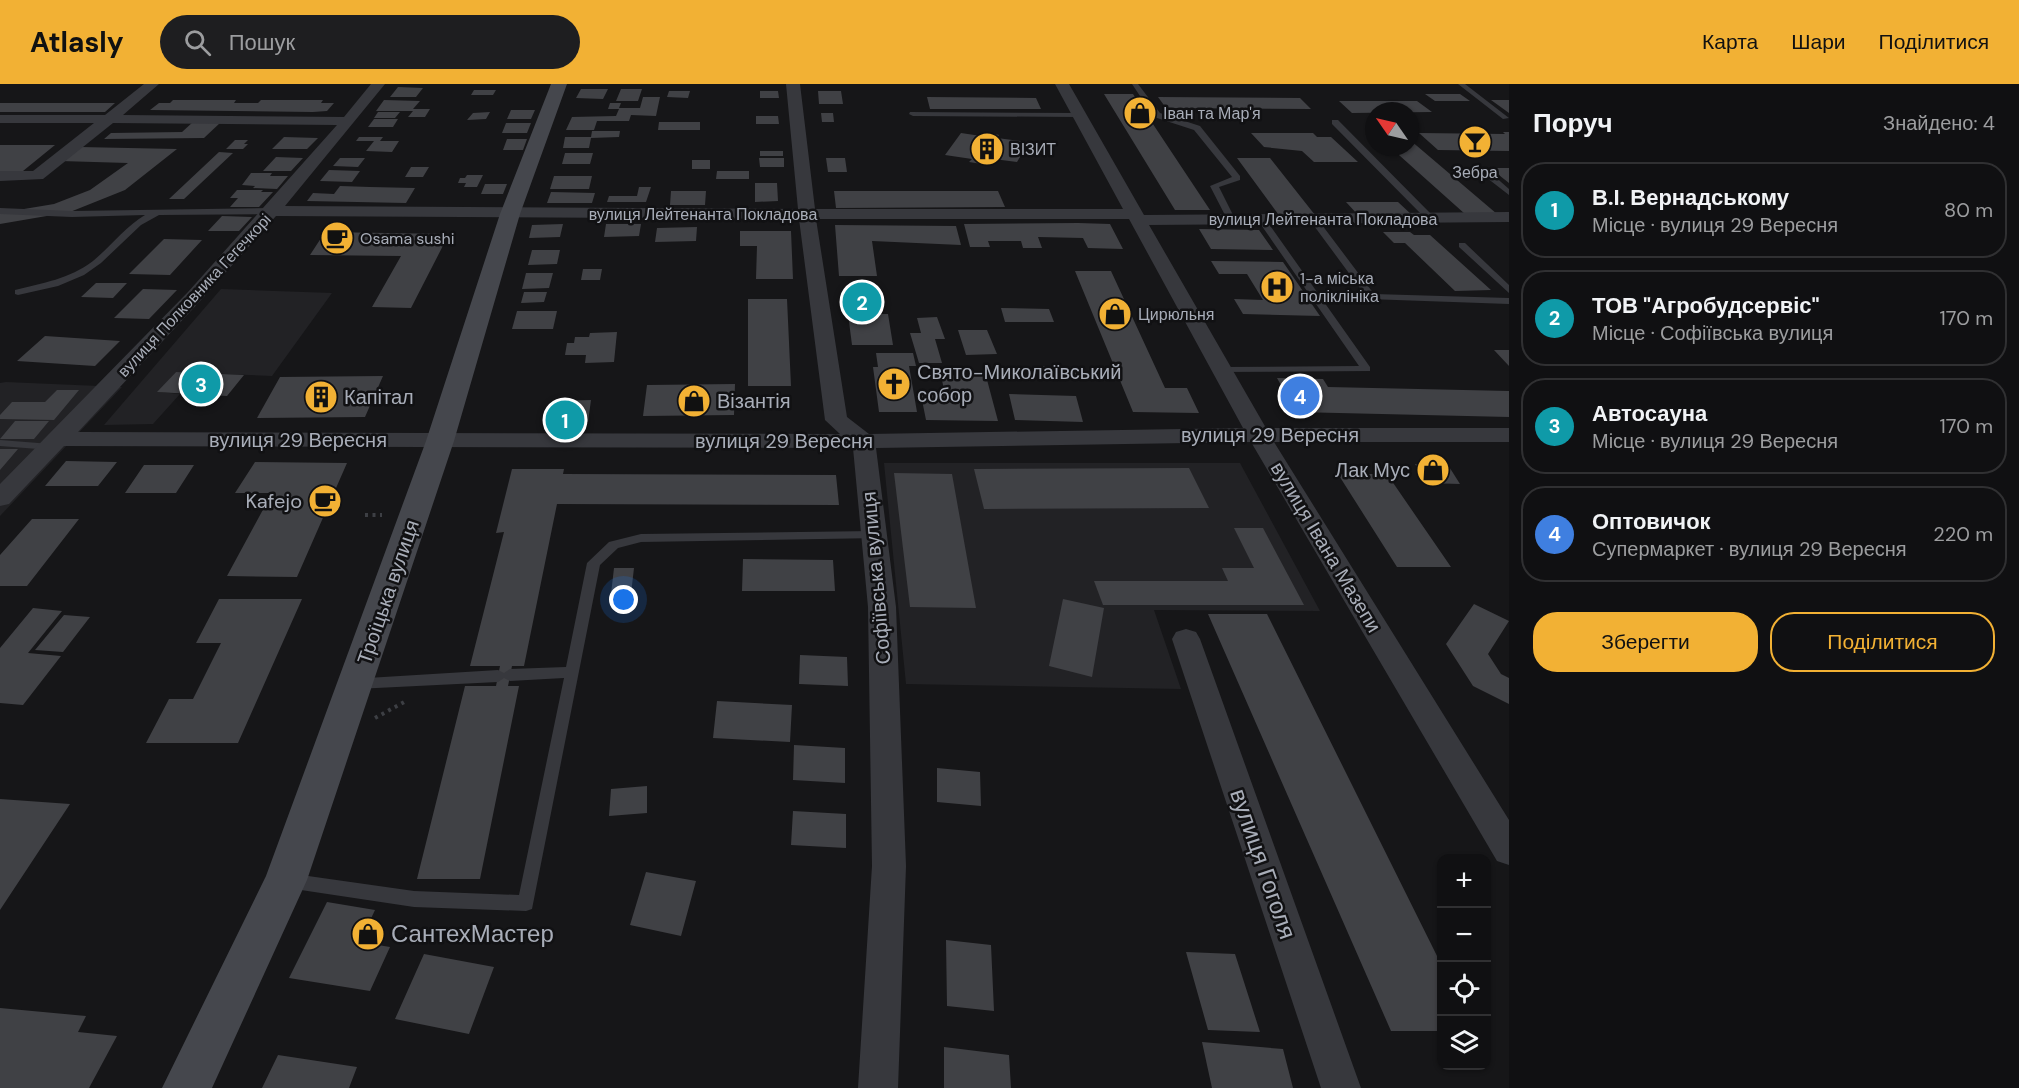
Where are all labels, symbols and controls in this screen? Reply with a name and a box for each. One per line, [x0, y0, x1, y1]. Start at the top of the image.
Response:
search box [160, 15, 580, 69]
text: Atlasly [30, 24, 124, 61]
icon: search [181, 26, 214, 59]
text: Пошук [229, 28, 295, 57]
text: Карта [1702, 28, 1758, 56]
text: Шари [1791, 28, 1846, 56]
text: Поділитися [1879, 28, 1989, 56]
shop icon: Іван та Мар'я [1122, 95, 1158, 131]
north arrow [1365, 102, 1419, 156]
place label: Іван та Мар'я [1163, 103, 1261, 124]
text: Поруч [1533, 106, 1613, 140]
text: Знайдено: 4 [1883, 110, 1995, 136]
bar icon: Зебра [1457, 124, 1493, 160]
building icon: ВІЗИТ [969, 131, 1005, 167]
place label: ВІЗИТ [1010, 139, 1056, 160]
place label: Зебра [1452, 162, 1498, 183]
text: В.І. Вернадському [1592, 183, 1789, 212]
text: 1 [1551, 197, 1558, 223]
text: 80 m [1944, 197, 1993, 223]
street label: вулиця Лейтенанта Покладова [589, 204, 817, 225]
street label: вулиця Полковника Гегечкорі [113, 209, 276, 381]
street label: вулиця Лейтенанта Покладова [1209, 209, 1437, 230]
text: Місце · вулиця 29 Вересня [1592, 212, 1838, 238]
cafe icon: Osama sushi [319, 220, 355, 256]
place label: Osama sushi [360, 228, 455, 249]
place label: 1-а міська поліклініка [1300, 268, 1379, 307]
hospital icon: 1-а міська поліклініка [1259, 269, 1295, 305]
pin: 2 [842, 280, 882, 324]
text: ТОВ "Агробудсервіс" [1592, 291, 1820, 320]
shop icon: Цирюльня [1097, 296, 1133, 332]
place label: Цирюльня [1138, 304, 1215, 325]
text: 2 [1549, 305, 1560, 331]
text: 170 m [1940, 305, 1993, 331]
text: Місце · Софіївська вулиця [1592, 320, 1833, 346]
place label: Свято-Миколаївський собор [917, 359, 1121, 408]
pin: 3 [182, 362, 220, 406]
church icon: Свято-Миколаївський собор [876, 366, 912, 402]
pin: 4 [1280, 374, 1320, 418]
building icon: Капітал [303, 379, 339, 415]
shop icon: Візантія [676, 383, 712, 419]
place label: Капітал [344, 384, 414, 410]
place label: Візантія [717, 388, 791, 414]
pin: 1 [546, 398, 584, 442]
text: Автосауна [1592, 399, 1707, 428]
text: 3 [1548, 413, 1561, 439]
text: 170 m [1940, 413, 1993, 439]
street label: вулиця 29 Вересня [1181, 422, 1359, 448]
street label: вулиця 29 Вересня [209, 427, 387, 453]
street label: вулиця 29 Вересня [695, 428, 873, 454]
text: Місце · вулиця 29 Вересня [1592, 428, 1838, 454]
shop icon: Лак Мус [1415, 452, 1451, 488]
street label: вулиця Івана Мазепи [1265, 457, 1387, 637]
place label: Лак Мус [1335, 457, 1410, 483]
cafe icon: Kafejo [307, 483, 343, 519]
place label: Kafejo [245, 488, 302, 514]
street label: Софіївська вулиця [855, 491, 897, 665]
text: Оптовичок [1592, 507, 1711, 536]
street label: Троїцька вулиця [351, 516, 425, 668]
text: 4 [1548, 521, 1561, 547]
text: 220 m [1933, 521, 1993, 547]
text: Супермаркет · вулиця 29 Вересня [1592, 536, 1907, 562]
your location [609, 585, 638, 614]
button: Зберегти [1533, 612, 1758, 672]
button: Поділитися [1770, 612, 1995, 672]
street label: вулиця Гоголя [1223, 785, 1304, 943]
map controls [1437, 854, 1491, 1070]
button: + [1437, 854, 1491, 908]
button: − [1437, 908, 1491, 962]
shop icon: СантехМастер [350, 916, 386, 952]
place label: СантехМастер [391, 918, 554, 949]
button: locate [1437, 962, 1491, 1016]
button: layers [1437, 1016, 1491, 1070]

